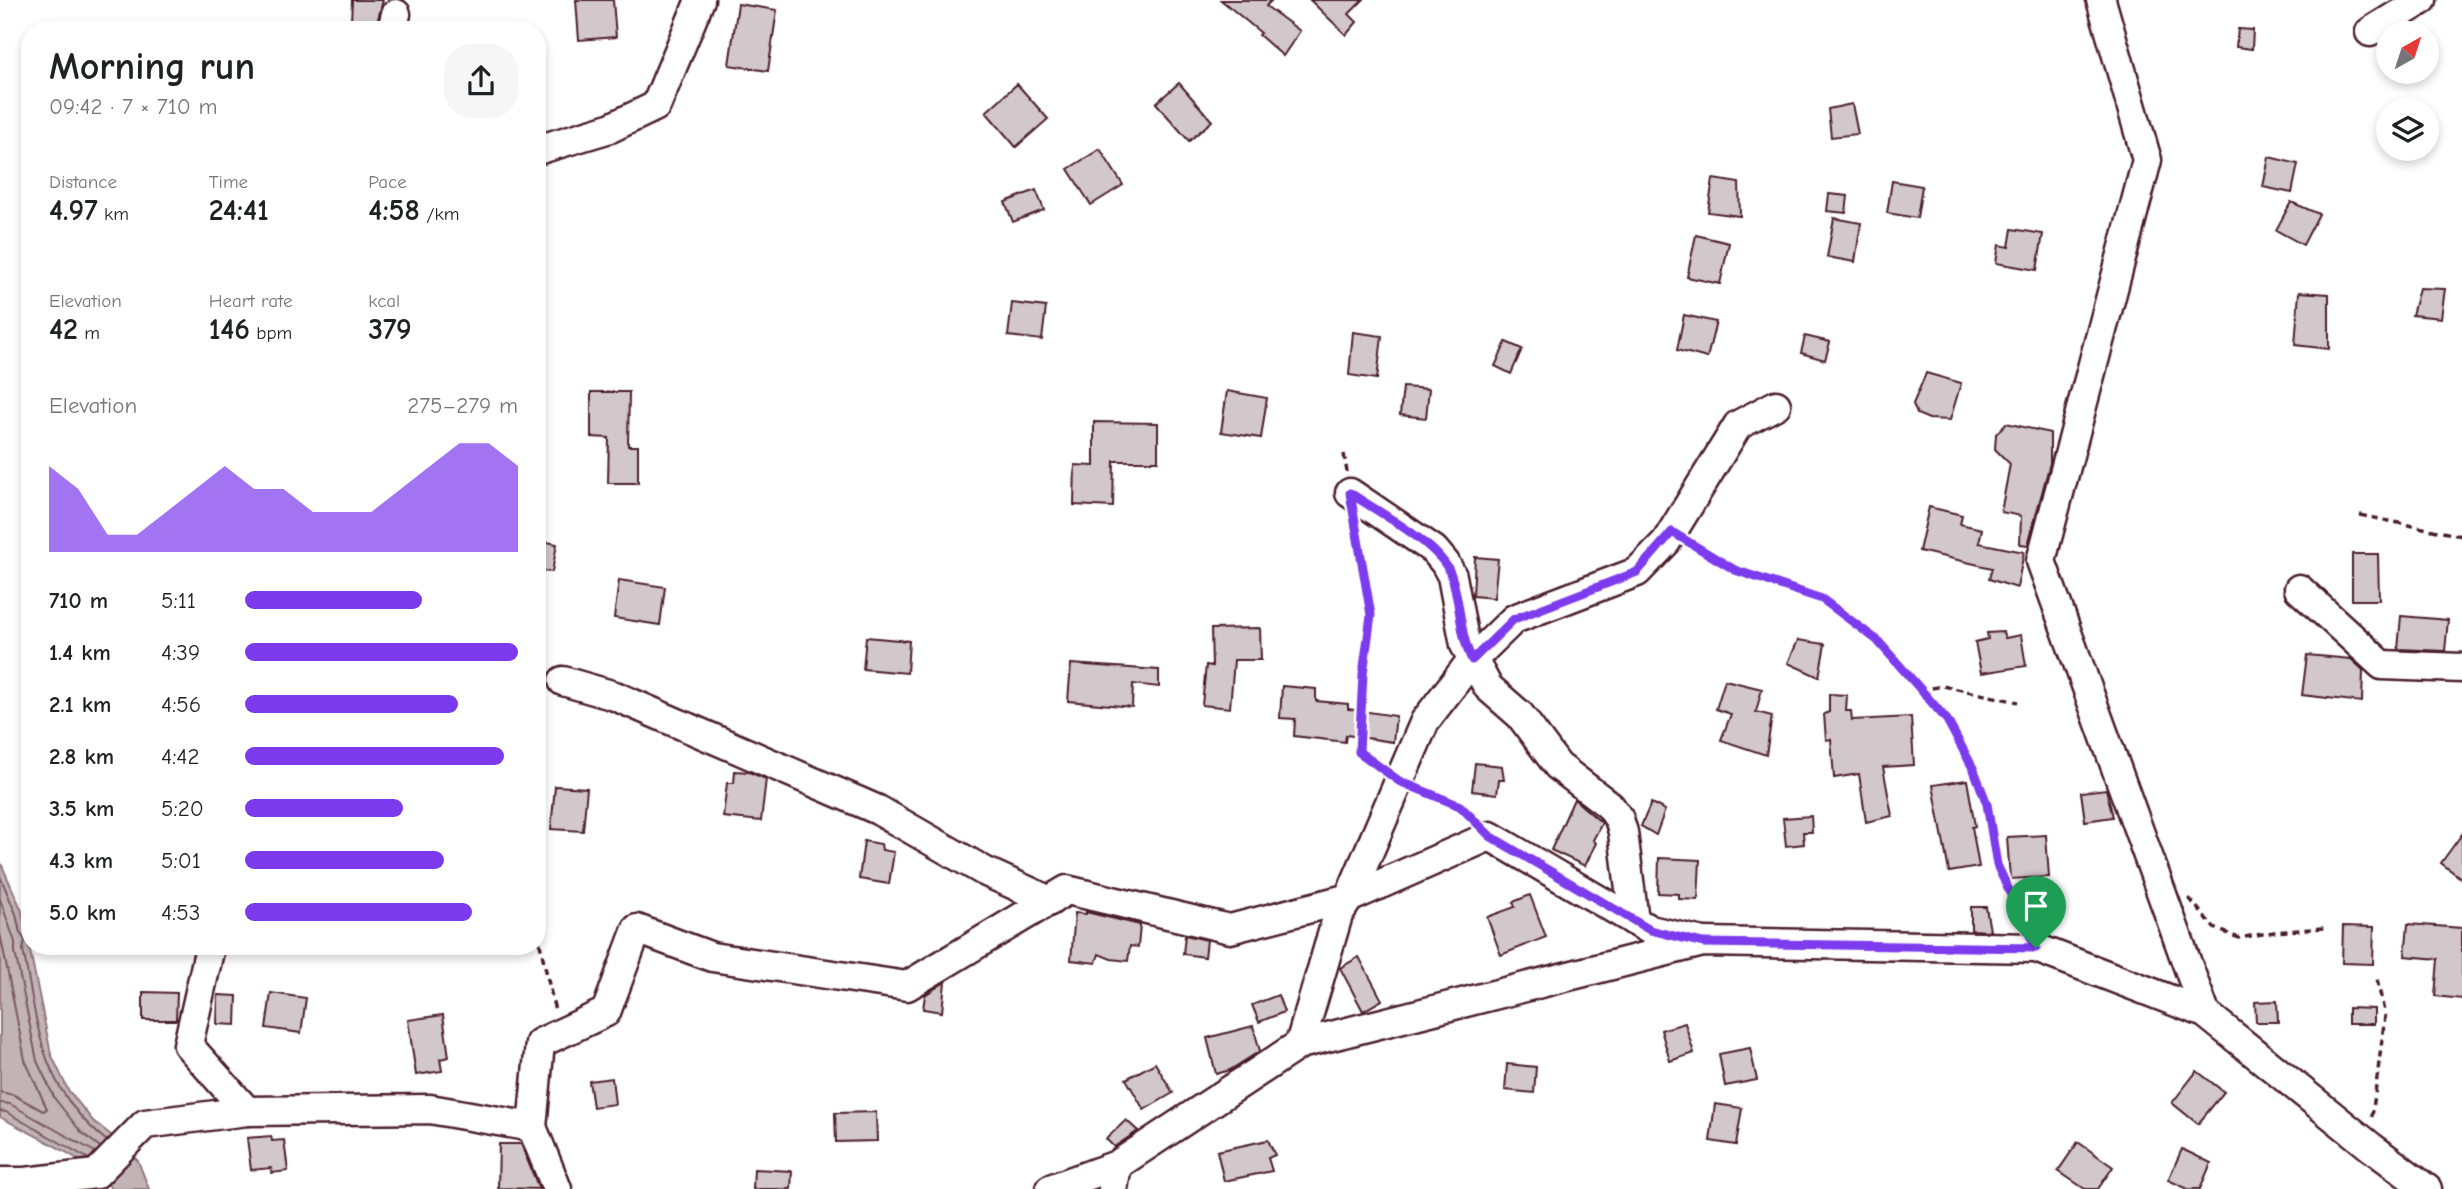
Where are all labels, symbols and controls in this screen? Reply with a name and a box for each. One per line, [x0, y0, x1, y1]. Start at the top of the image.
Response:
north arrow [2376, 21, 2440, 84]
map controls [2376, 21, 2439, 161]
button: share [444, 44, 518, 118]
text: Morning run [49, 45, 255, 89]
text: 09:42 · 7 × 710 m [49, 93, 218, 120]
button: layers [2376, 98, 2439, 161]
text: Distance [49, 171, 117, 193]
text: Time [209, 171, 248, 193]
text: Pace [368, 171, 407, 193]
text: 4.97 [49, 193, 98, 228]
text: 24:41 [209, 193, 269, 228]
text: 4:58 [368, 193, 420, 228]
text: km [98, 203, 129, 225]
text: /km [420, 203, 459, 225]
text: Elevation [49, 290, 122, 312]
text: Heart rate [209, 290, 292, 312]
text: kcal [368, 290, 400, 312]
text: 42 [49, 312, 78, 347]
text: 146 [209, 312, 250, 347]
text: 379 [368, 312, 412, 347]
text: m [78, 322, 100, 344]
text: bpm [250, 322, 292, 344]
text: Elevation [49, 392, 137, 419]
text: 275–279 m [407, 392, 518, 419]
text: 710 m [49, 587, 108, 614]
text: 5:11 [161, 587, 196, 614]
text: 1.4 km [49, 639, 111, 666]
text: 4:39 [161, 639, 200, 666]
text: 2.1 km [49, 691, 111, 718]
text: 4:56 [161, 691, 201, 718]
text: 2.8 km [49, 743, 114, 770]
text: 4:42 [161, 743, 199, 770]
text: 3.5 km [49, 795, 114, 822]
text: 5:20 [161, 795, 204, 822]
text: 4.3 km [49, 847, 113, 874]
text: 5:01 [161, 847, 201, 874]
pin [2006, 876, 2066, 948]
icon: arrive [2017, 887, 2055, 925]
text: 5.0 km [49, 899, 116, 926]
text: 4:53 [161, 899, 200, 926]

